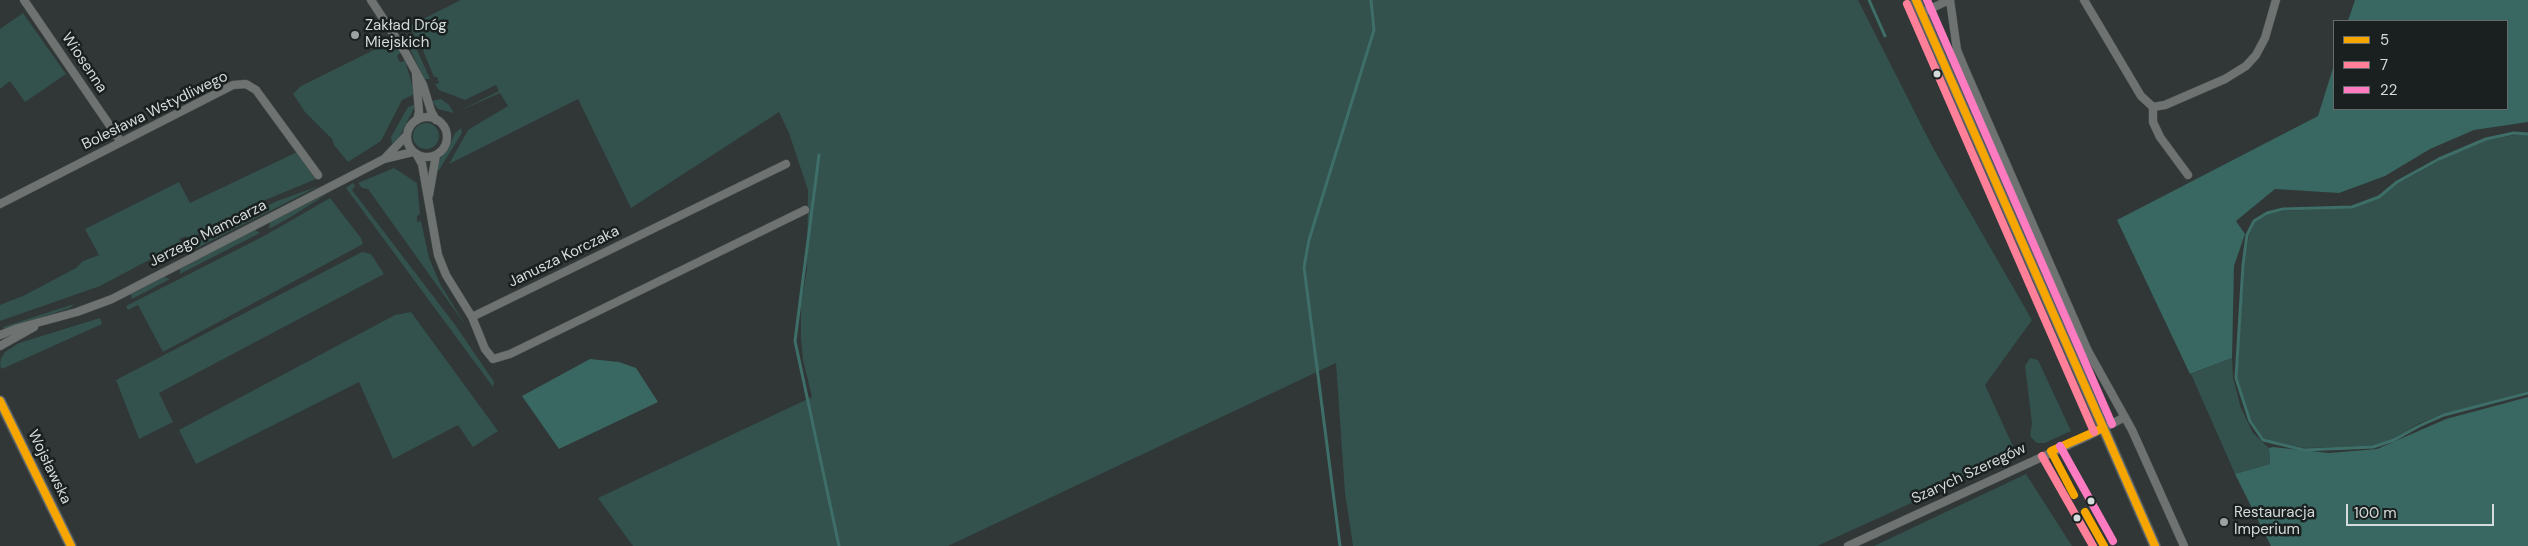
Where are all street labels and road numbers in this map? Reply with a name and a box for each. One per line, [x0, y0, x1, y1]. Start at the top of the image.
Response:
street label: Wiosenna [57, 30, 111, 96]
street label: Bolesława Wstydliwego [79, 68, 231, 154]
street label: Jerzego Mamcarza [146, 197, 270, 271]
street label: Janusza Korczaka [506, 222, 622, 292]
street label: Wojsławska [23, 427, 75, 507]
street label: Szarych Szeregów [1909, 440, 2029, 508]

